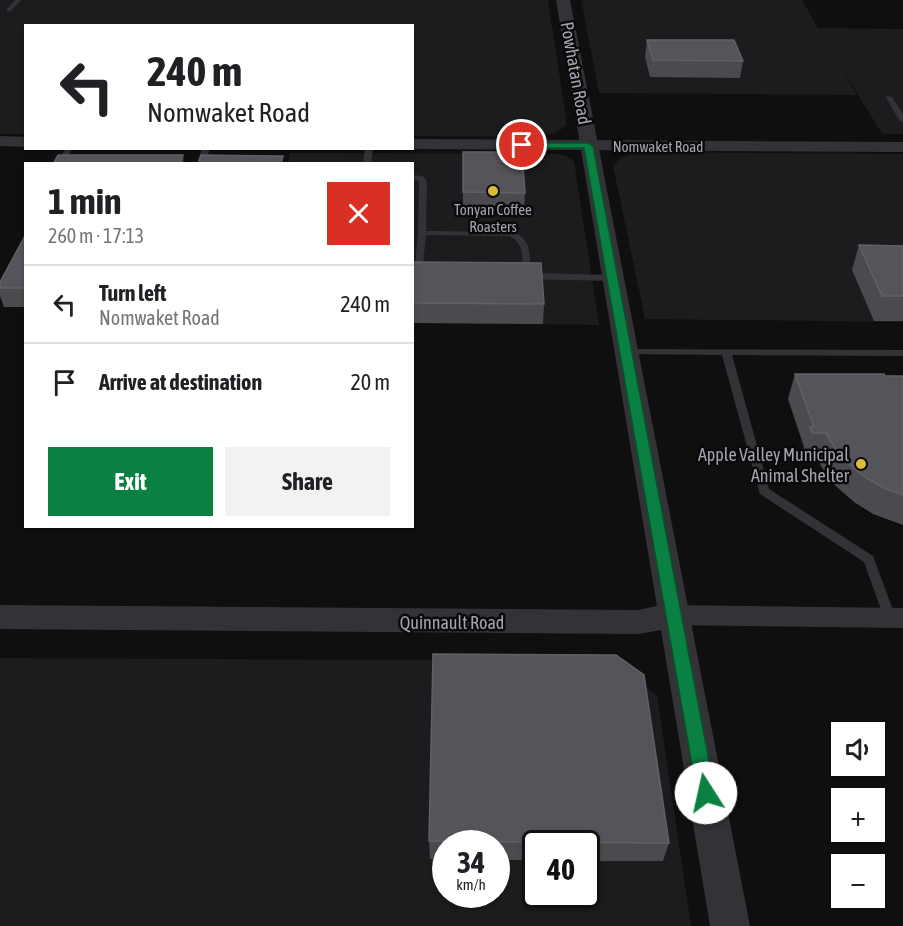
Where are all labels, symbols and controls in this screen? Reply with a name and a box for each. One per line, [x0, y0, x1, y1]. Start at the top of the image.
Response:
street label: Powhatan Road [557, 20, 595, 126]
text: 240 m [147, 47, 242, 95]
icon: left [48, 48, 126, 126]
text: Nomwaket Road [147, 97, 310, 128]
pin [496, 119, 547, 170]
icon: arrive [505, 128, 538, 161]
street label: Nomwaket Road [613, 138, 703, 155]
text: 1 min [48, 180, 122, 222]
button: close [327, 182, 390, 245]
marker: Tonyan Coffee Roasters [486, 184, 500, 198]
place label: Tonyan Coffee Roasters [454, 201, 532, 235]
text: 260 m · 17:13 [48, 224, 144, 247]
text: Turn left [99, 280, 166, 306]
icon: left [48, 288, 81, 321]
text: 240 m [340, 291, 390, 317]
text: Nomwaket Road [99, 306, 220, 329]
icon: arrive [48, 366, 81, 399]
text: Arrive at destination [99, 369, 262, 395]
text: 20 m [350, 369, 390, 395]
place label: Apple Valley Municipal Animal Shelter [698, 444, 850, 486]
button: Exit [48, 447, 213, 516]
button: Share [225, 447, 390, 516]
marker: Apple Valley Municipal Animal Shelter [854, 457, 868, 471]
street label: Quinnault Road [400, 612, 504, 633]
map controls [831, 722, 885, 908]
button: sound [831, 722, 885, 776]
position arrow [674, 761, 738, 825]
button: + [831, 788, 885, 842]
speed limit sign: 40 [522, 830, 600, 908]
text: 34 [457, 845, 485, 879]
button: − [831, 854, 885, 908]
text: km/h [456, 876, 486, 893]

